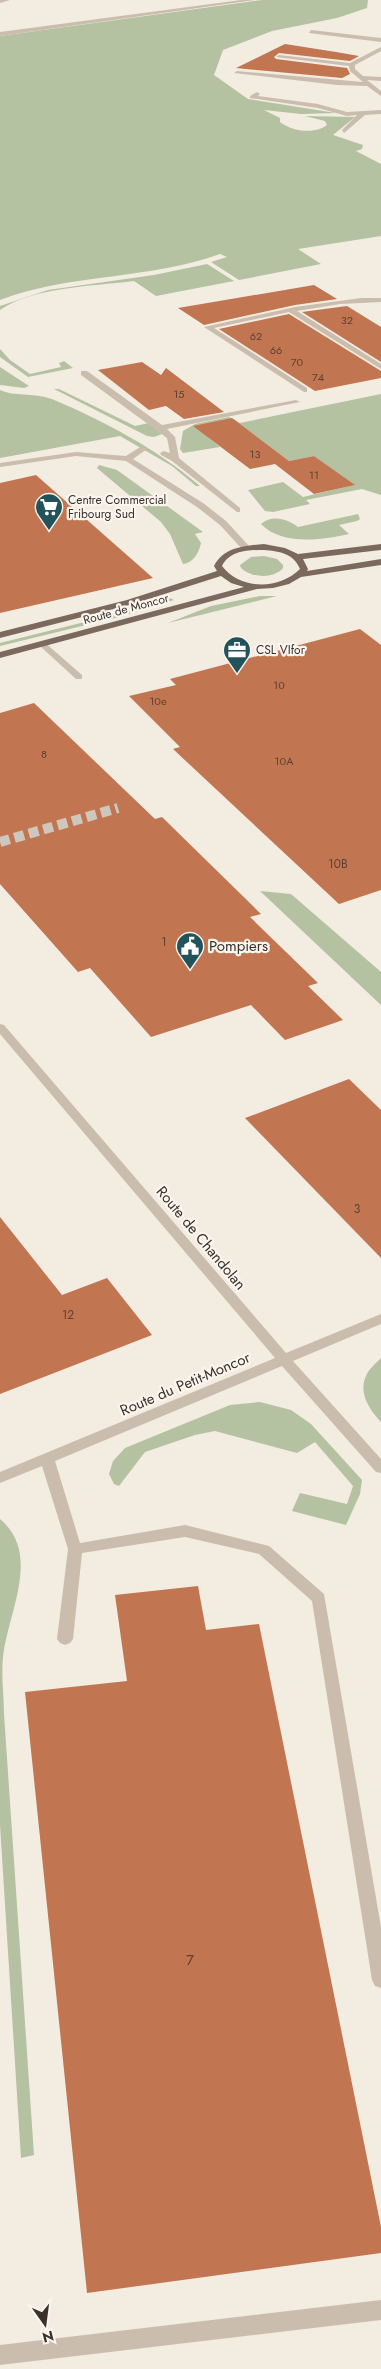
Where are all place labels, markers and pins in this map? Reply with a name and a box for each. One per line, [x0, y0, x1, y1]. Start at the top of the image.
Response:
place label: Centre Commercial Fribourg Sud [68, 491, 166, 523]
supermarket icon: Centre Commercial Fribourg Sud [34, 492, 64, 531]
office icon: CSL VIfor [222, 635, 252, 674]
place label: CSL VIfor [256, 641, 306, 659]
public building icon: Pompiers [175, 931, 205, 970]
place label: Pompiers [209, 935, 268, 957]

